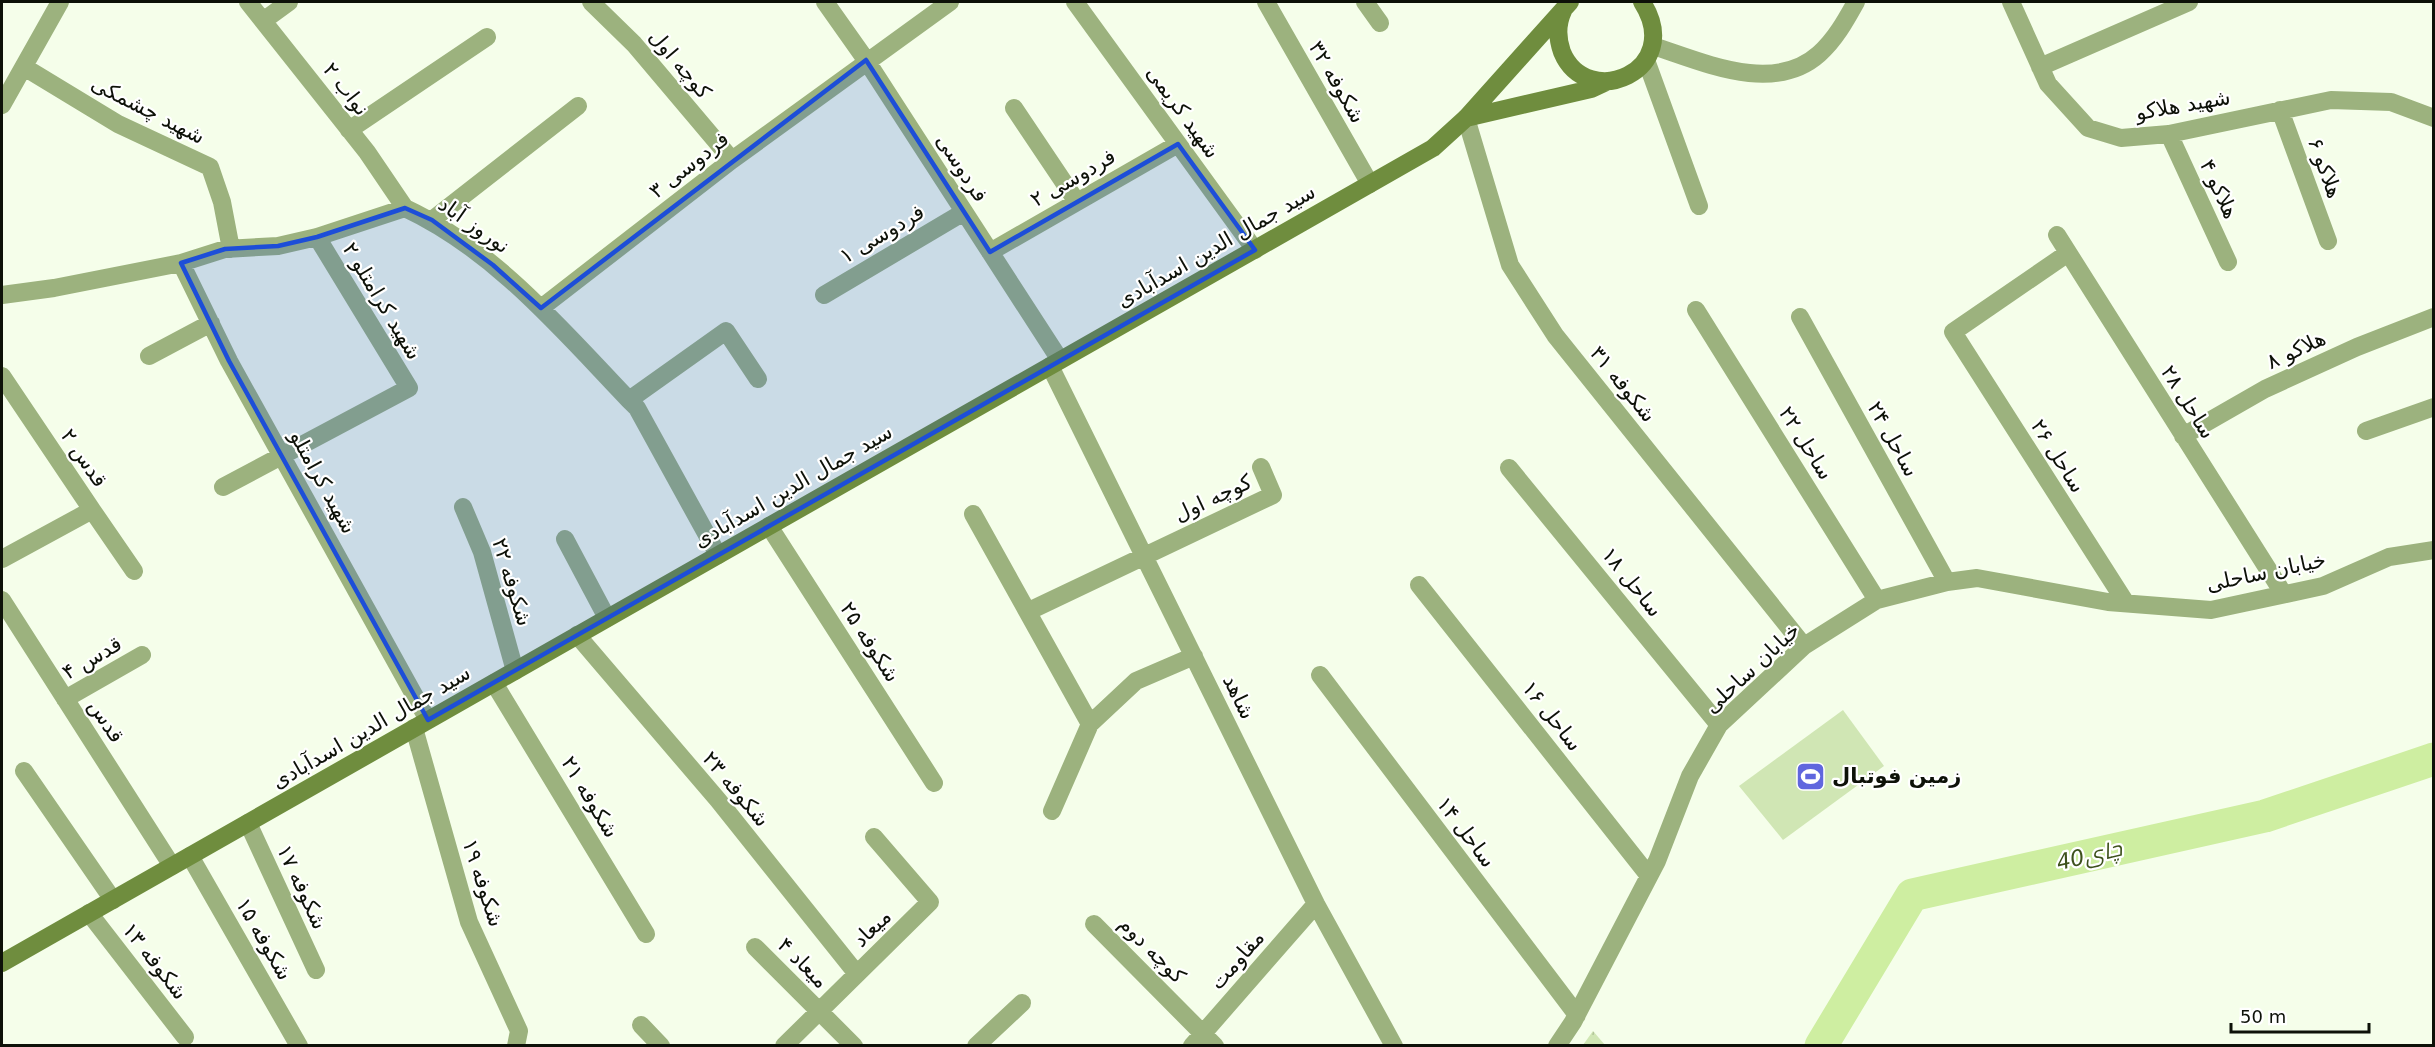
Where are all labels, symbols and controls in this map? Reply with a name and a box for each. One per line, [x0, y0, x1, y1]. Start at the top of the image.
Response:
street label: کوچه اول [644, 24, 716, 104]
street label: شکوفه ۳۲ [1304, 37, 1370, 127]
street label: نواب ۲ [318, 58, 374, 120]
street label: شهید کریمی [1141, 61, 1225, 163]
street label: شهید چشمکی [87, 71, 209, 149]
street label: شهید هلاکو [2133, 85, 2232, 125]
street label: فردوسی ۳ [645, 127, 733, 203]
street label: فردوسی [931, 130, 993, 206]
street label: هلاکو ۶ [2303, 135, 2347, 201]
street label: فردوسی ۲ [1026, 144, 1120, 212]
street label: هلاکو ۴ [2195, 156, 2243, 222]
street label: سید جمال الدین اسدآبادی [1112, 178, 1320, 313]
street label: نوروز آباد [434, 191, 515, 258]
street label: فردوسی ۱ [835, 199, 929, 269]
street label: شهید کرامتلو ۲ [338, 238, 426, 364]
street label: هلاکو ۸ [2263, 326, 2329, 374]
street label: شکوفه ۳۱ [1585, 341, 1661, 427]
street label: ساحل ۲۸ [2156, 361, 2220, 443]
street label: ساحل ۲۴ [1863, 397, 1923, 481]
street label: ساحل ۲۲ [1774, 402, 1838, 484]
street label: ساحل ۲۶ [2026, 415, 2090, 497]
street label: سید جمال الدین اسدآبادی [689, 418, 897, 553]
street label: قدس ۲ [56, 424, 112, 492]
street label: شهید کرامتلو [284, 425, 361, 538]
street label: کوچه اول [1170, 470, 1256, 526]
street label: شکوفه ۲۲ [487, 535, 537, 629]
street label: ساحل ۱۸ [1597, 543, 1667, 621]
street label: خیابان ساحلی [2204, 548, 2328, 596]
street label: شکوفه ۲۵ [835, 597, 905, 687]
street label: خیابان ساحلی [1699, 618, 1805, 718]
street label: قدس ۴ [58, 631, 126, 685]
street label: سید جمال الدین اسدآبادی [267, 659, 475, 794]
street label: شاهد [1218, 671, 1260, 723]
street label: ساحل ۱۶ [1517, 676, 1587, 756]
street label: قدس [83, 695, 129, 747]
street label: شکوفه ۲۳ [698, 747, 774, 831]
street label: شکوفه ۲۱ [556, 752, 624, 842]
sports icon: زمین فوتبال [1795, 760, 1827, 792]
place label: زمین فوتبال [1832, 764, 1961, 788]
street label: ساحل ۱۴ [1432, 792, 1500, 872]
street label: شکوفه ۱۹ [458, 836, 508, 930]
water label: 40چای [2054, 836, 2125, 877]
street label: شکوفه ۱۷ [272, 841, 332, 933]
street label: شکوفه ۱۵ [231, 894, 297, 984]
street label: میعاد [848, 904, 896, 952]
street label: کوچه دوم [1114, 912, 1190, 988]
street label: شکوفه ۱۳ [118, 918, 192, 1004]
street label: مقاومت [1205, 926, 1269, 994]
street label: میعاد ۴ [773, 933, 833, 993]
scale bar [2231, 996, 2369, 1034]
text: 50 m [2240, 1006, 2286, 1027]

